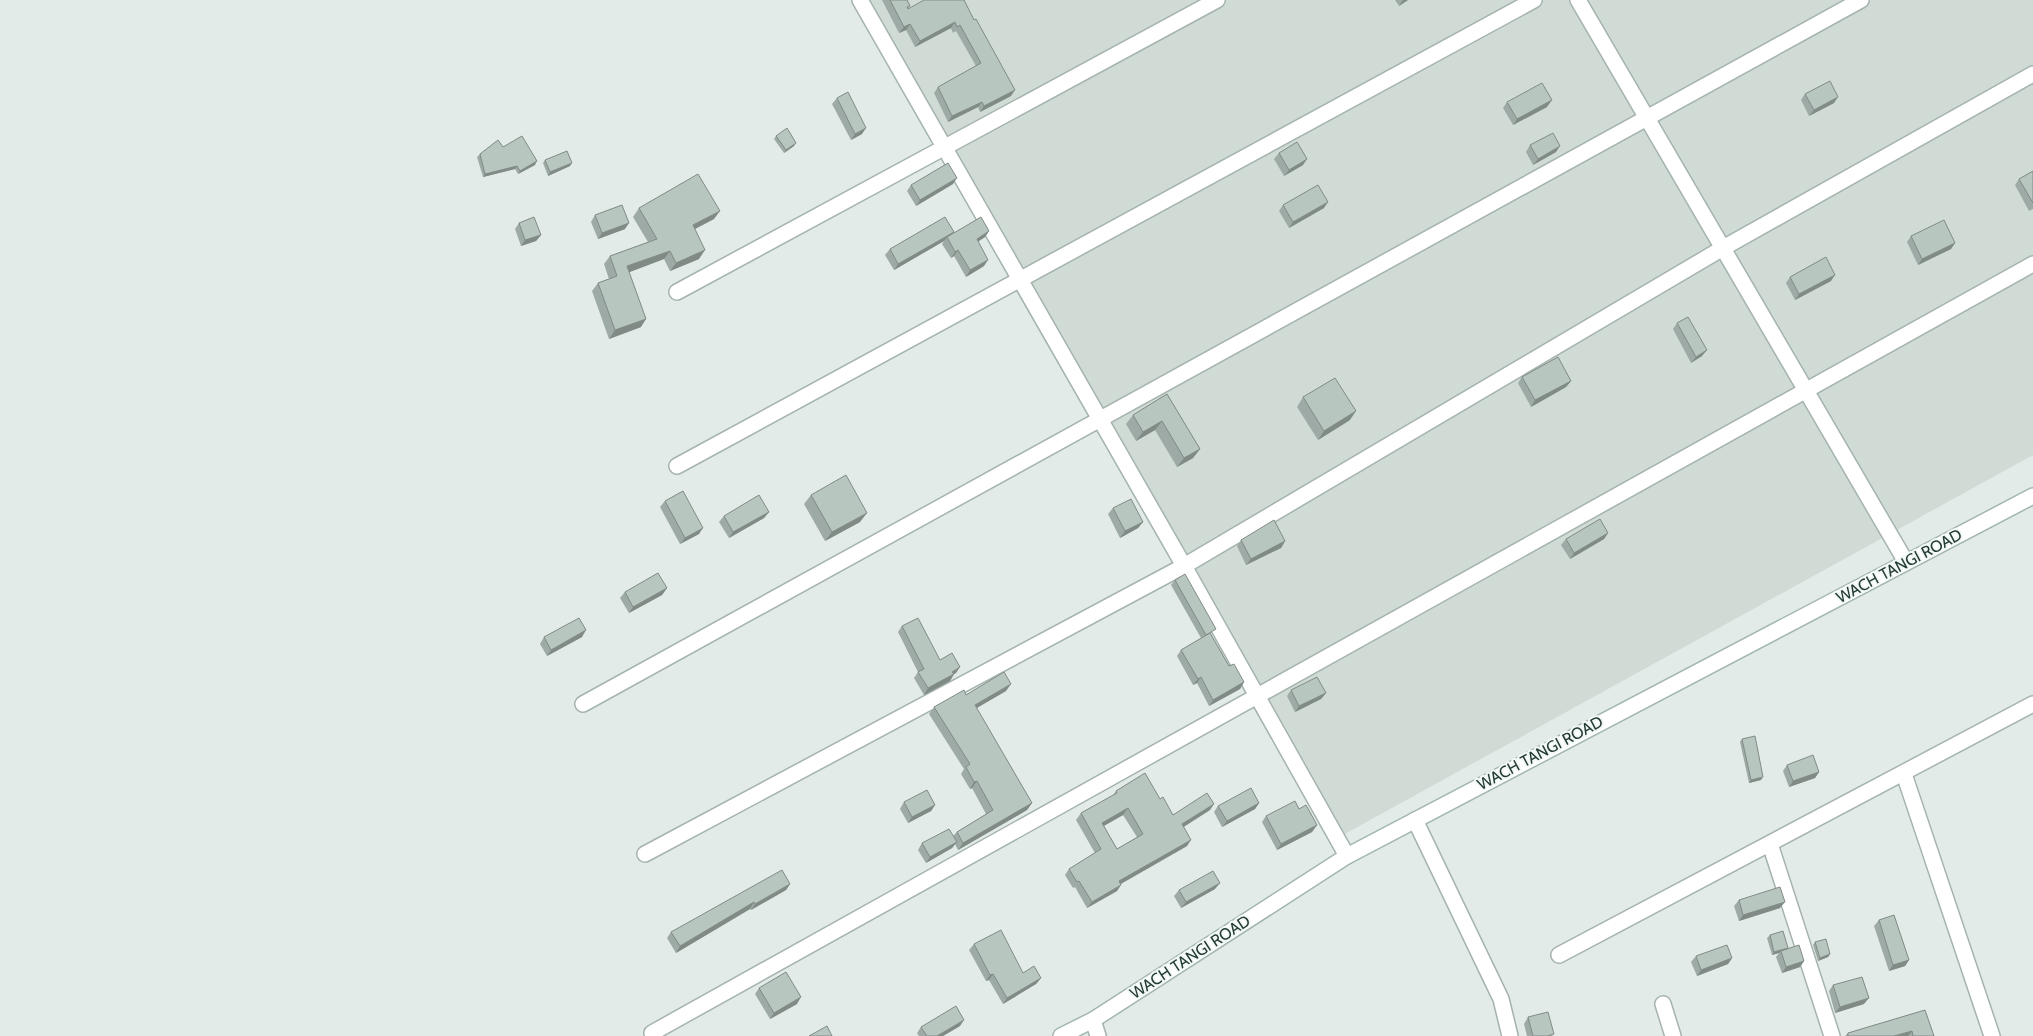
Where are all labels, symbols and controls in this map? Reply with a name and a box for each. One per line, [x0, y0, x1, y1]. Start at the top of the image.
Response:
street label: WACH TANGI ROAD [1833, 525, 1965, 607]
street label: WACH TANGI ROAD [1474, 712, 1606, 794]
street label: WACH TANGI ROAD [1126, 911, 1254, 1003]

